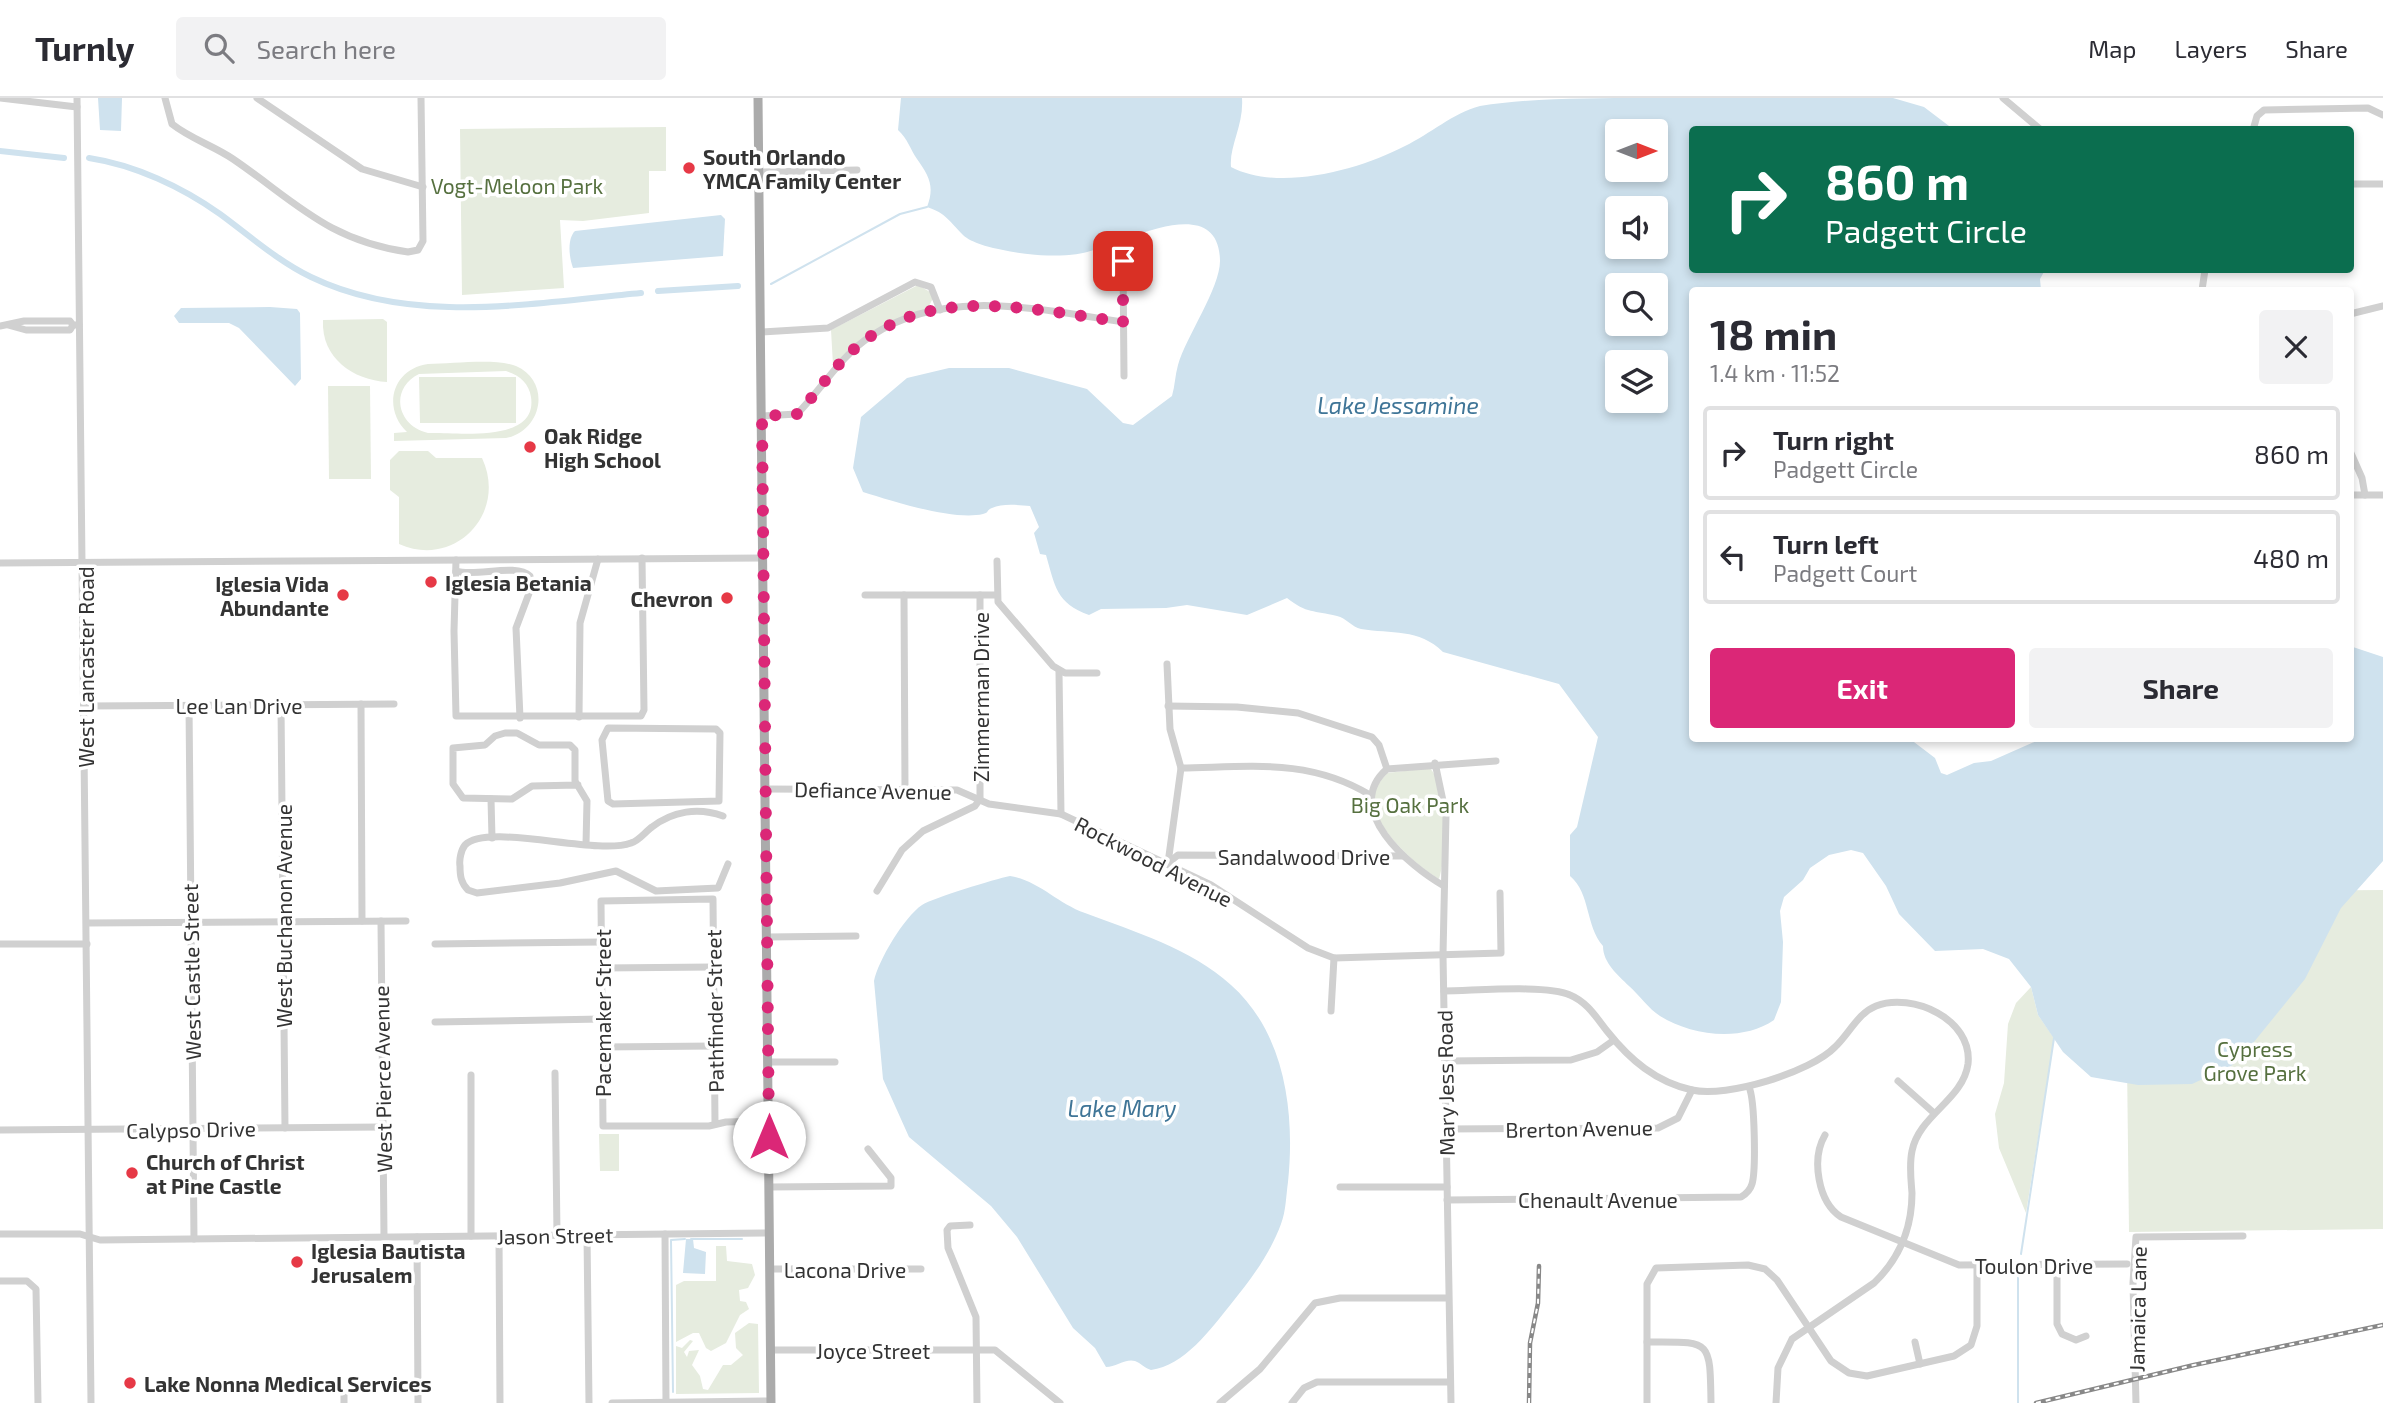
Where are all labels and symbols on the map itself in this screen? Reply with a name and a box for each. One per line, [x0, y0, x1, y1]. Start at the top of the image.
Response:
north arrow [1605, 119, 1668, 182]
place label: South Orlando YMCA Family Center [703, 144, 901, 194]
marker: South Orlando YMCA Family Center [681, 160, 697, 176]
park label: Vogt-Meloon Park [431, 173, 604, 198]
pin [1093, 231, 1153, 291]
water label: Lake Jessamine [1317, 391, 1479, 419]
place label: Oak Ridge High School [544, 423, 661, 472]
marker: Oak Ridge High School [522, 439, 538, 455]
street label: West Lancaster Road [73, 566, 98, 768]
place label: Iglesia Betania [445, 570, 592, 595]
place label: Iglesia Vida Abundante [215, 571, 329, 620]
marker: Iglesia Betania [423, 574, 439, 590]
place label: Chevron [631, 586, 713, 611]
marker: Iglesia Vida Abundante [335, 587, 351, 603]
marker: Chevron [719, 590, 735, 606]
street label: Zimmerman Drive [968, 612, 993, 782]
street label: Lee Lan Drive [175, 693, 303, 718]
street label: Defiance Avenue [794, 776, 952, 804]
park label: Big Oak Park [1351, 792, 1469, 817]
street label: West Buchanon Avenue [271, 804, 296, 1028]
street label: Rockwood Avenue [1071, 810, 1237, 912]
street label: Sandalwood Drive [1218, 844, 1390, 869]
street label: West Castle Street [177, 883, 205, 1061]
street label: Pacemaker Street [590, 929, 615, 1097]
street label: Pathfinder Street [700, 929, 728, 1093]
street label: West Pierce Avenue [368, 985, 396, 1173]
street label: Mary Jess Road [1431, 1010, 1459, 1156]
park label: Cypress Grove Park [2203, 1036, 2307, 1085]
water label: Lake Mary [1067, 1094, 1177, 1122]
position arrow [732, 1100, 806, 1174]
street label: Brerton Avenue [1505, 1114, 1653, 1142]
street label: Calypso Drive [126, 1115, 256, 1143]
place label: Church of Christ at Pine Castle [146, 1149, 305, 1198]
marker: Church of Christ at Pine Castle [124, 1165, 140, 1181]
street label: Chenault Avenue [1518, 1187, 1678, 1212]
street label: Jason Street [497, 1221, 613, 1249]
place label: Iglesia Bautista Jerusalem [311, 1238, 466, 1287]
street label: Jamaica Lane [2123, 1246, 2151, 1372]
street label: Toulon Drive [1975, 1253, 2093, 1278]
marker: Iglesia Bautista Jerusalem [289, 1254, 305, 1270]
street label: Lacona Drive [784, 1257, 906, 1282]
street label: Joyce Street [816, 1338, 930, 1363]
place label: Lake Nonna Medical Services [144, 1371, 432, 1396]
marker: Lake Nonna Medical Services [122, 1375, 138, 1391]

